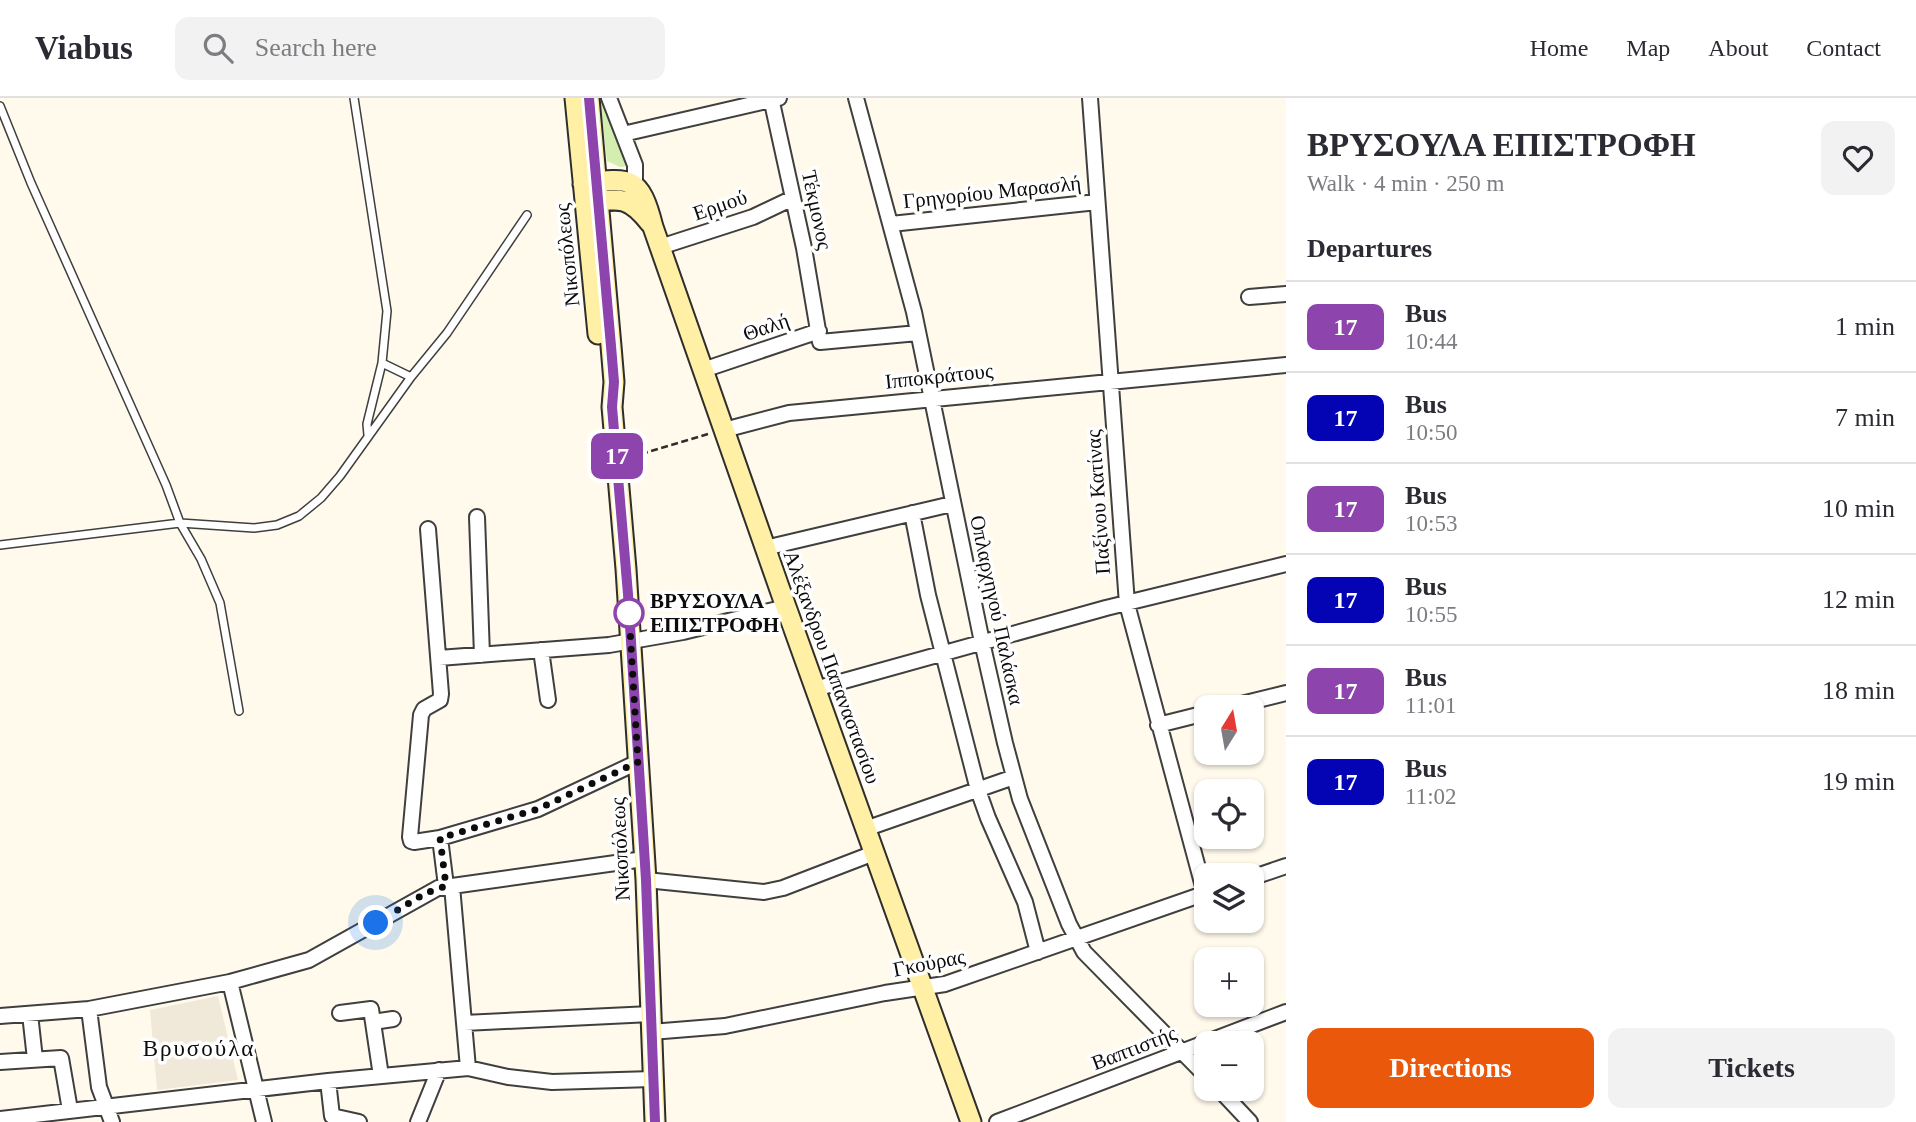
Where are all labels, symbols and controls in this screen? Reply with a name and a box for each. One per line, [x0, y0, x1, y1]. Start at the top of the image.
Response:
search box [175, 17, 665, 80]
icon: search [199, 29, 237, 67]
text: Viabus [35, 30, 133, 66]
text: Search here [255, 33, 377, 62]
text: Home [1530, 35, 1588, 61]
text: Map [1626, 35, 1670, 61]
text: About [1708, 35, 1768, 61]
text: Contact [1806, 35, 1881, 61]
button: heart [1821, 121, 1895, 195]
text: ΒΡΥΣΟΥΛΑ ΕΠΙΣΤΡΟΦΗ [1307, 127, 1696, 163]
street label: Τέκμονος [797, 168, 837, 253]
street label: Γρηγορίου Μαρασλή [902, 171, 1082, 213]
text: Walk · 4 min · 250 m [1307, 171, 1504, 196]
street label: Ερμού [690, 185, 750, 225]
street label: Νικοπόλεως [550, 202, 584, 308]
text: Departures [1307, 234, 1432, 263]
text: Bus [1405, 299, 1447, 328]
street label: Θαλή [740, 308, 792, 346]
text: 1 min [1835, 312, 1895, 341]
text: 17 [1334, 314, 1358, 340]
text: 10:44 [1405, 329, 1457, 354]
street label: Ιπποκράτους [884, 358, 995, 394]
text: Bus [1405, 390, 1447, 419]
text: 7 min [1835, 403, 1895, 432]
text: 17 [1334, 405, 1358, 431]
text: 10:50 [1405, 420, 1457, 445]
street label: Παξίνου Κατίνας [1081, 428, 1115, 575]
line badge: 17 [586, 433, 648, 479]
text: 17 [605, 443, 629, 469]
text: Bus [1405, 481, 1447, 510]
text: 10 min [1822, 494, 1895, 523]
text: 17 [1334, 496, 1358, 522]
text: 10:53 [1405, 511, 1457, 536]
street label: Οπλαρχηγού Παλάσκα [965, 513, 1029, 707]
street label: Αλέξανδρου Παπαναστασίου [779, 547, 885, 787]
text: Bus [1405, 572, 1447, 601]
text: 12 min [1822, 585, 1895, 614]
text: 17 [1334, 587, 1358, 613]
place label: ΒΡΥΣΟΥΛΑ ΕΠΙΣΤΡΟΦΗ [650, 589, 779, 637]
marker: ΒΡΥΣΟΥΛΑ ΕΠΙΣΤΡΟΦΗ [614, 598, 644, 628]
text: 10:55 [1405, 602, 1457, 627]
text: Bus [1405, 663, 1447, 692]
text: 18 min [1822, 676, 1895, 705]
text: 17 [1334, 678, 1358, 704]
text: 11:01 [1405, 693, 1457, 718]
north arrow [1194, 695, 1264, 765]
map controls [1194, 695, 1264, 1101]
text: Bus [1405, 754, 1447, 783]
text: 19 min [1822, 767, 1895, 796]
text: 17 [1334, 769, 1358, 795]
button: locate [1194, 779, 1264, 849]
text: 11:02 [1405, 784, 1457, 809]
street label: Νικοπόλεως [605, 796, 635, 901]
button: layers [1194, 863, 1264, 933]
your location [358, 905, 393, 940]
street label: Γκούρας [891, 944, 968, 982]
button: + [1194, 947, 1264, 1017]
street label: Βαπτιστής [1088, 1021, 1180, 1075]
button: Directions [1307, 1028, 1594, 1108]
button: Tickets [1608, 1028, 1895, 1108]
button: − [1194, 1031, 1264, 1101]
district label: Βρυσούλα [143, 1036, 255, 1061]

